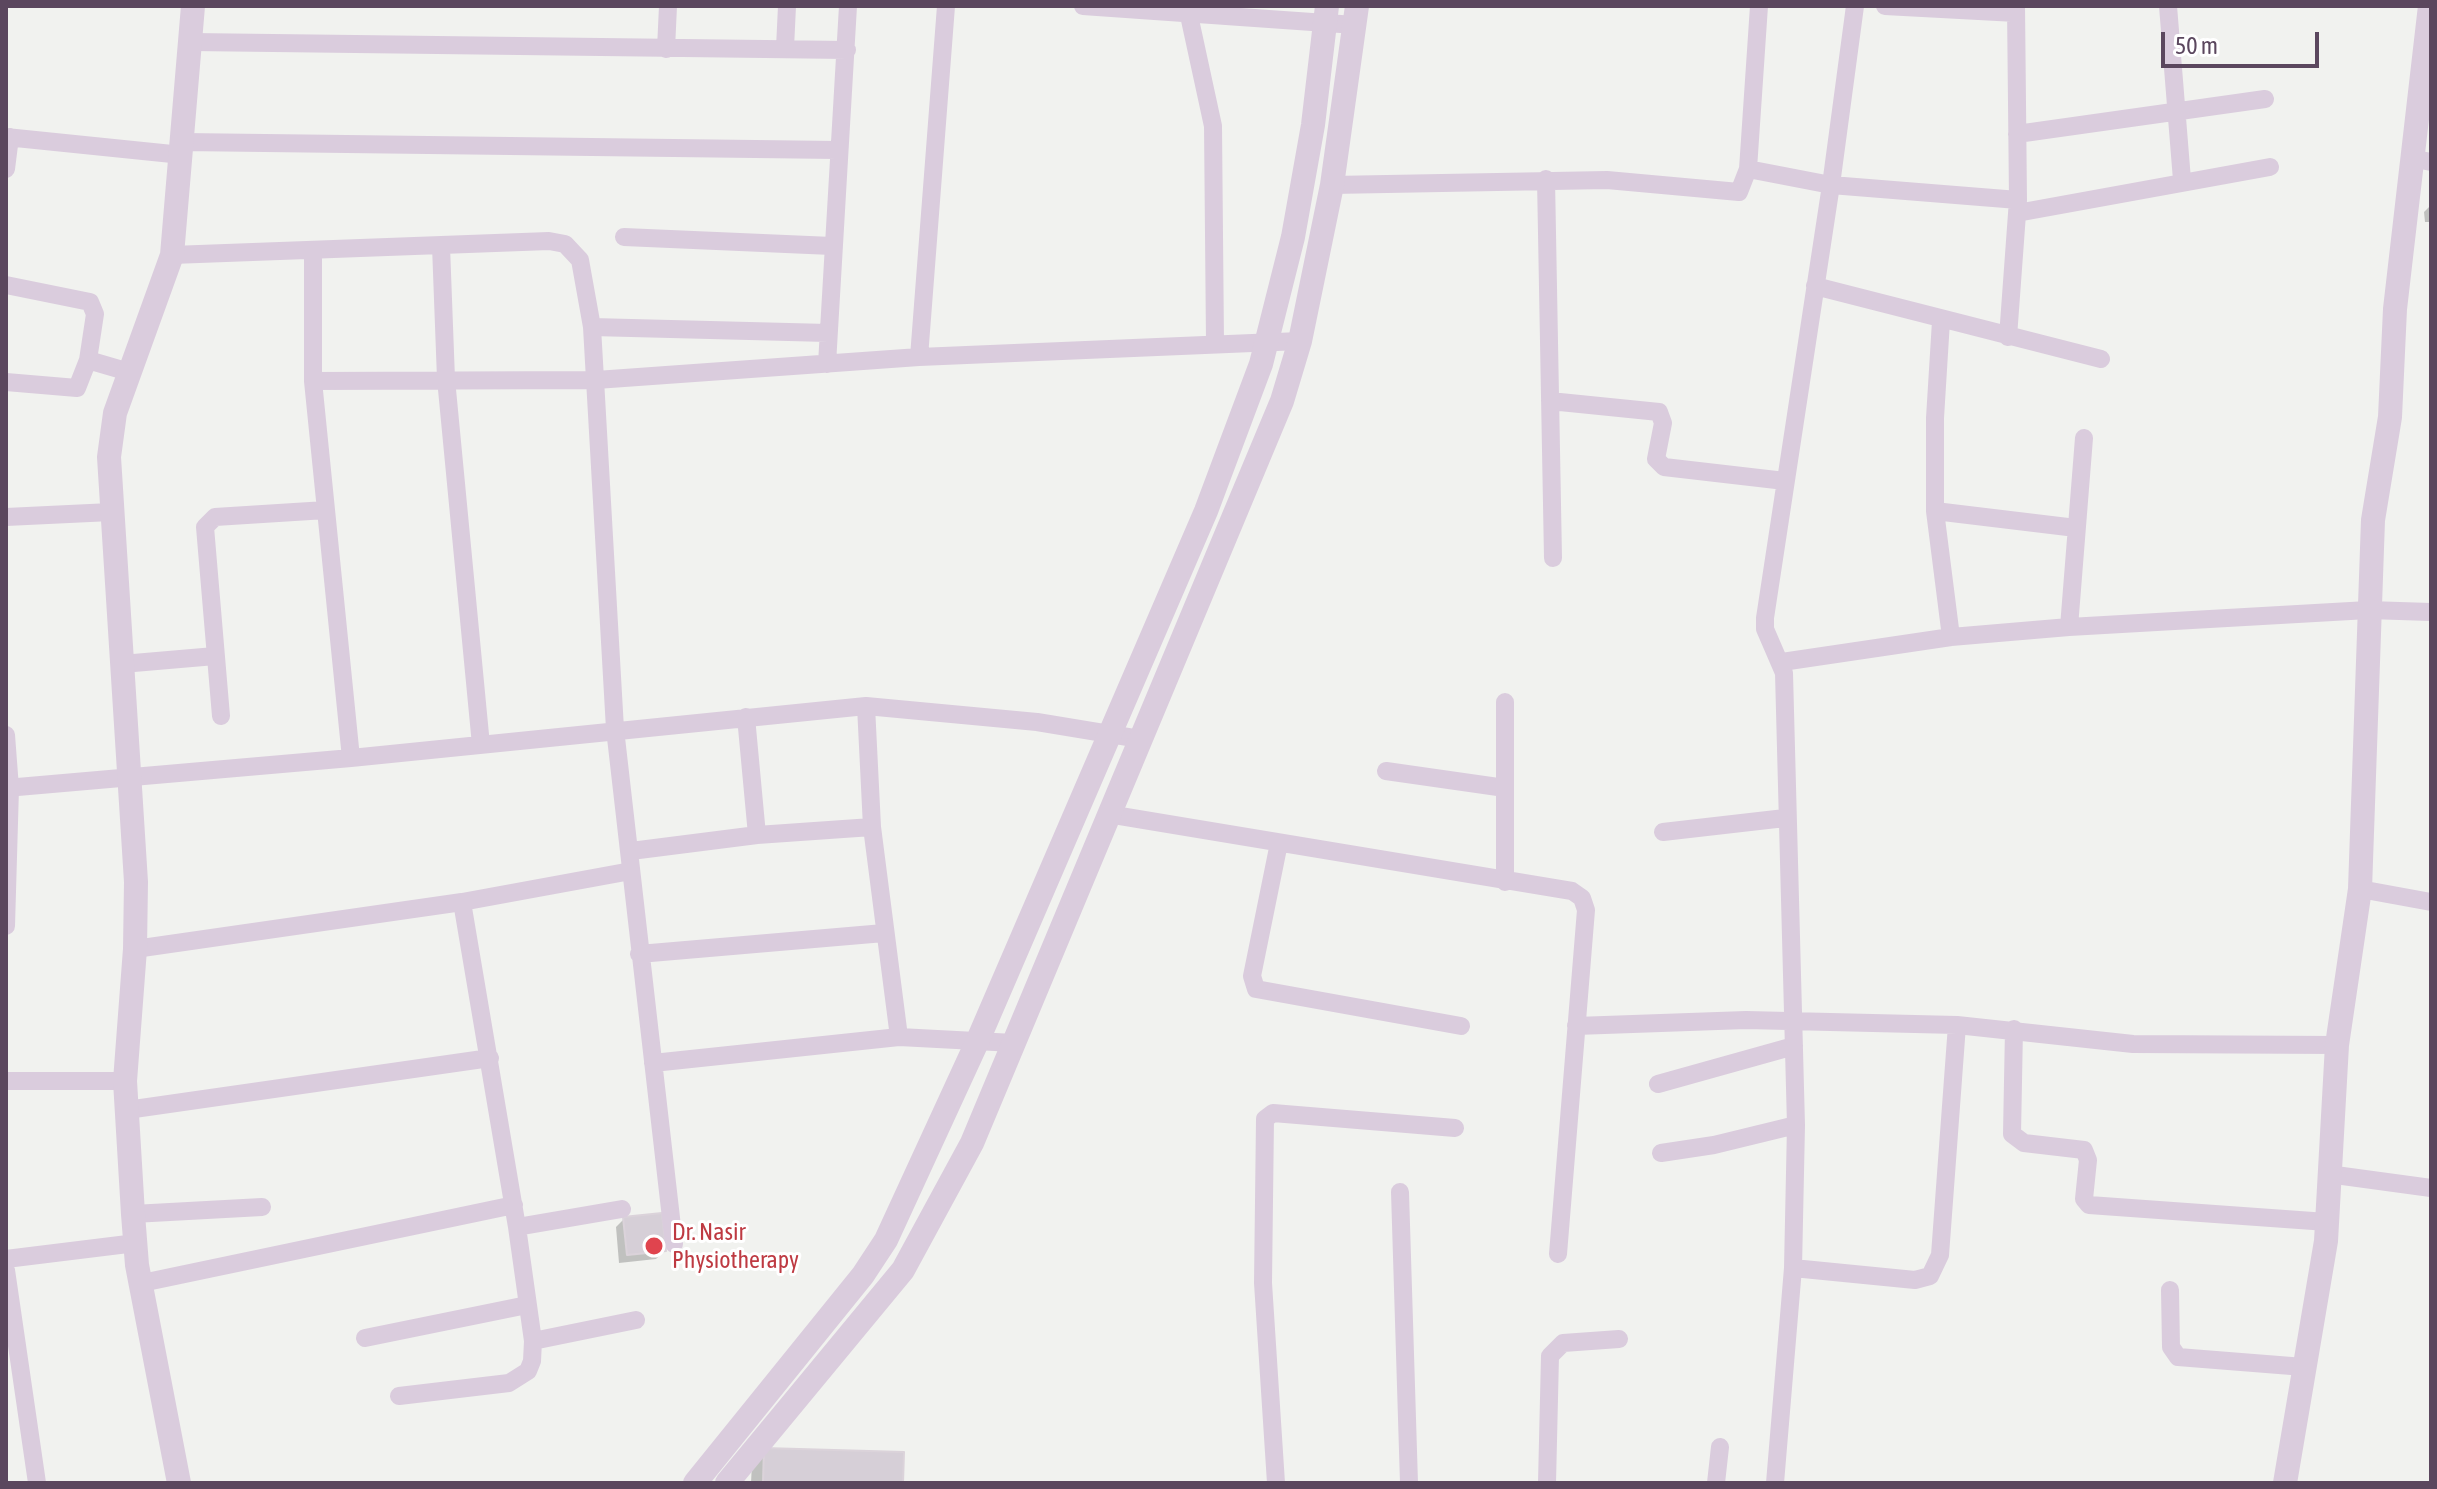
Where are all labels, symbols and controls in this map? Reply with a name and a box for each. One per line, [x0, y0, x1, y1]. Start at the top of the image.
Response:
scale bar [2165, 16, 2323, 66]
text: 50 m [2175, 32, 2218, 59]
place label: Dr. Nasir Physiotherapy [672, 1218, 799, 1274]
marker: Dr. Nasir Physiotherapy [643, 1235, 665, 1257]

